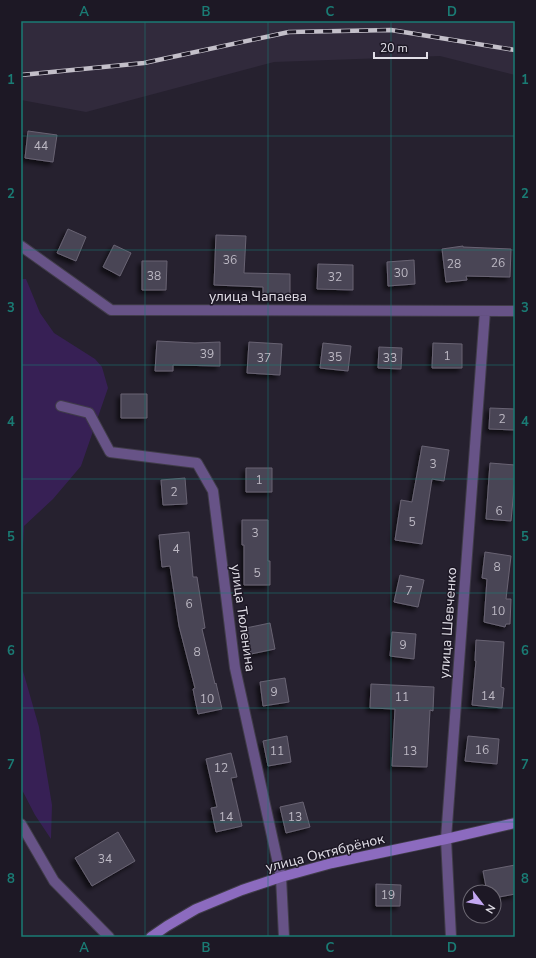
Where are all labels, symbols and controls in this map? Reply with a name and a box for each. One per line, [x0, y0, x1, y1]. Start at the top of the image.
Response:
text: A [79, 3, 89, 21]
text: B [202, 3, 211, 21]
text: C [326, 3, 335, 21]
text: D [447, 3, 457, 21]
scale bar [374, 34, 427, 60]
text: 20 m [380, 40, 408, 56]
text: 1 [7, 71, 15, 89]
text: 1 [521, 71, 529, 89]
house number: 44 [34, 138, 48, 154]
text: 2 [7, 185, 15, 203]
text: 2 [521, 185, 529, 203]
house number: 36 [223, 252, 237, 268]
house number: 26 [491, 255, 505, 271]
house number: 28 [447, 256, 461, 272]
house number: 30 [394, 265, 408, 281]
house number: 38 [147, 268, 161, 284]
house number: 32 [328, 269, 342, 285]
street label: улица Чапаева [209, 287, 307, 306]
text: 3 [7, 299, 15, 317]
text: 3 [521, 299, 529, 317]
house number: 39 [200, 346, 214, 362]
house number: 1 [443, 348, 451, 364]
house number: 35 [328, 349, 342, 365]
house number: 37 [257, 350, 271, 366]
house number: 33 [383, 350, 397, 366]
house number: 2 [498, 411, 506, 427]
text: 4 [7, 413, 15, 431]
text: 4 [521, 413, 529, 431]
house number: 3 [429, 456, 437, 472]
house number: 1 [255, 472, 263, 488]
house number: 2 [170, 484, 178, 500]
house number: 6 [495, 503, 503, 519]
house number: 5 [408, 514, 416, 530]
house number: 3 [251, 525, 259, 541]
text: 5 [7, 528, 15, 546]
text: 5 [521, 528, 529, 546]
house number: 4 [172, 541, 180, 557]
house number: 8 [493, 559, 501, 575]
street label: улица Тюленина [226, 563, 260, 673]
house number: 5 [253, 565, 261, 581]
street label: улица Шевченко [435, 567, 461, 679]
house number: 7 [405, 583, 413, 599]
house number: 6 [185, 596, 193, 612]
house number: 10 [491, 603, 505, 619]
house number: 9 [399, 637, 407, 653]
text: 6 [7, 642, 15, 660]
text: 6 [521, 642, 529, 660]
house number: 8 [193, 644, 201, 660]
house number: 9 [270, 684, 278, 700]
house number: 14 [481, 688, 495, 704]
house number: 11 [395, 689, 409, 705]
house number: 10 [200, 691, 214, 707]
house number: 16 [475, 742, 489, 758]
house number: 11 [270, 743, 284, 759]
house number: 13 [403, 743, 417, 759]
text: 7 [7, 756, 15, 774]
text: 7 [521, 756, 529, 774]
house number: 12 [214, 760, 228, 776]
house number: 14 [219, 809, 233, 825]
house number: 13 [288, 809, 302, 825]
street label: улица Октябрёнок [264, 829, 387, 877]
house number: 34 [98, 851, 112, 867]
text: 8 [7, 870, 15, 888]
text: 8 [521, 870, 529, 888]
north arrow [462, 884, 502, 924]
house number: 19 [381, 887, 395, 903]
text: N [482, 902, 499, 916]
text: A [79, 939, 89, 957]
text: B [202, 939, 211, 957]
text: C [326, 939, 335, 957]
text: D [447, 939, 457, 957]

